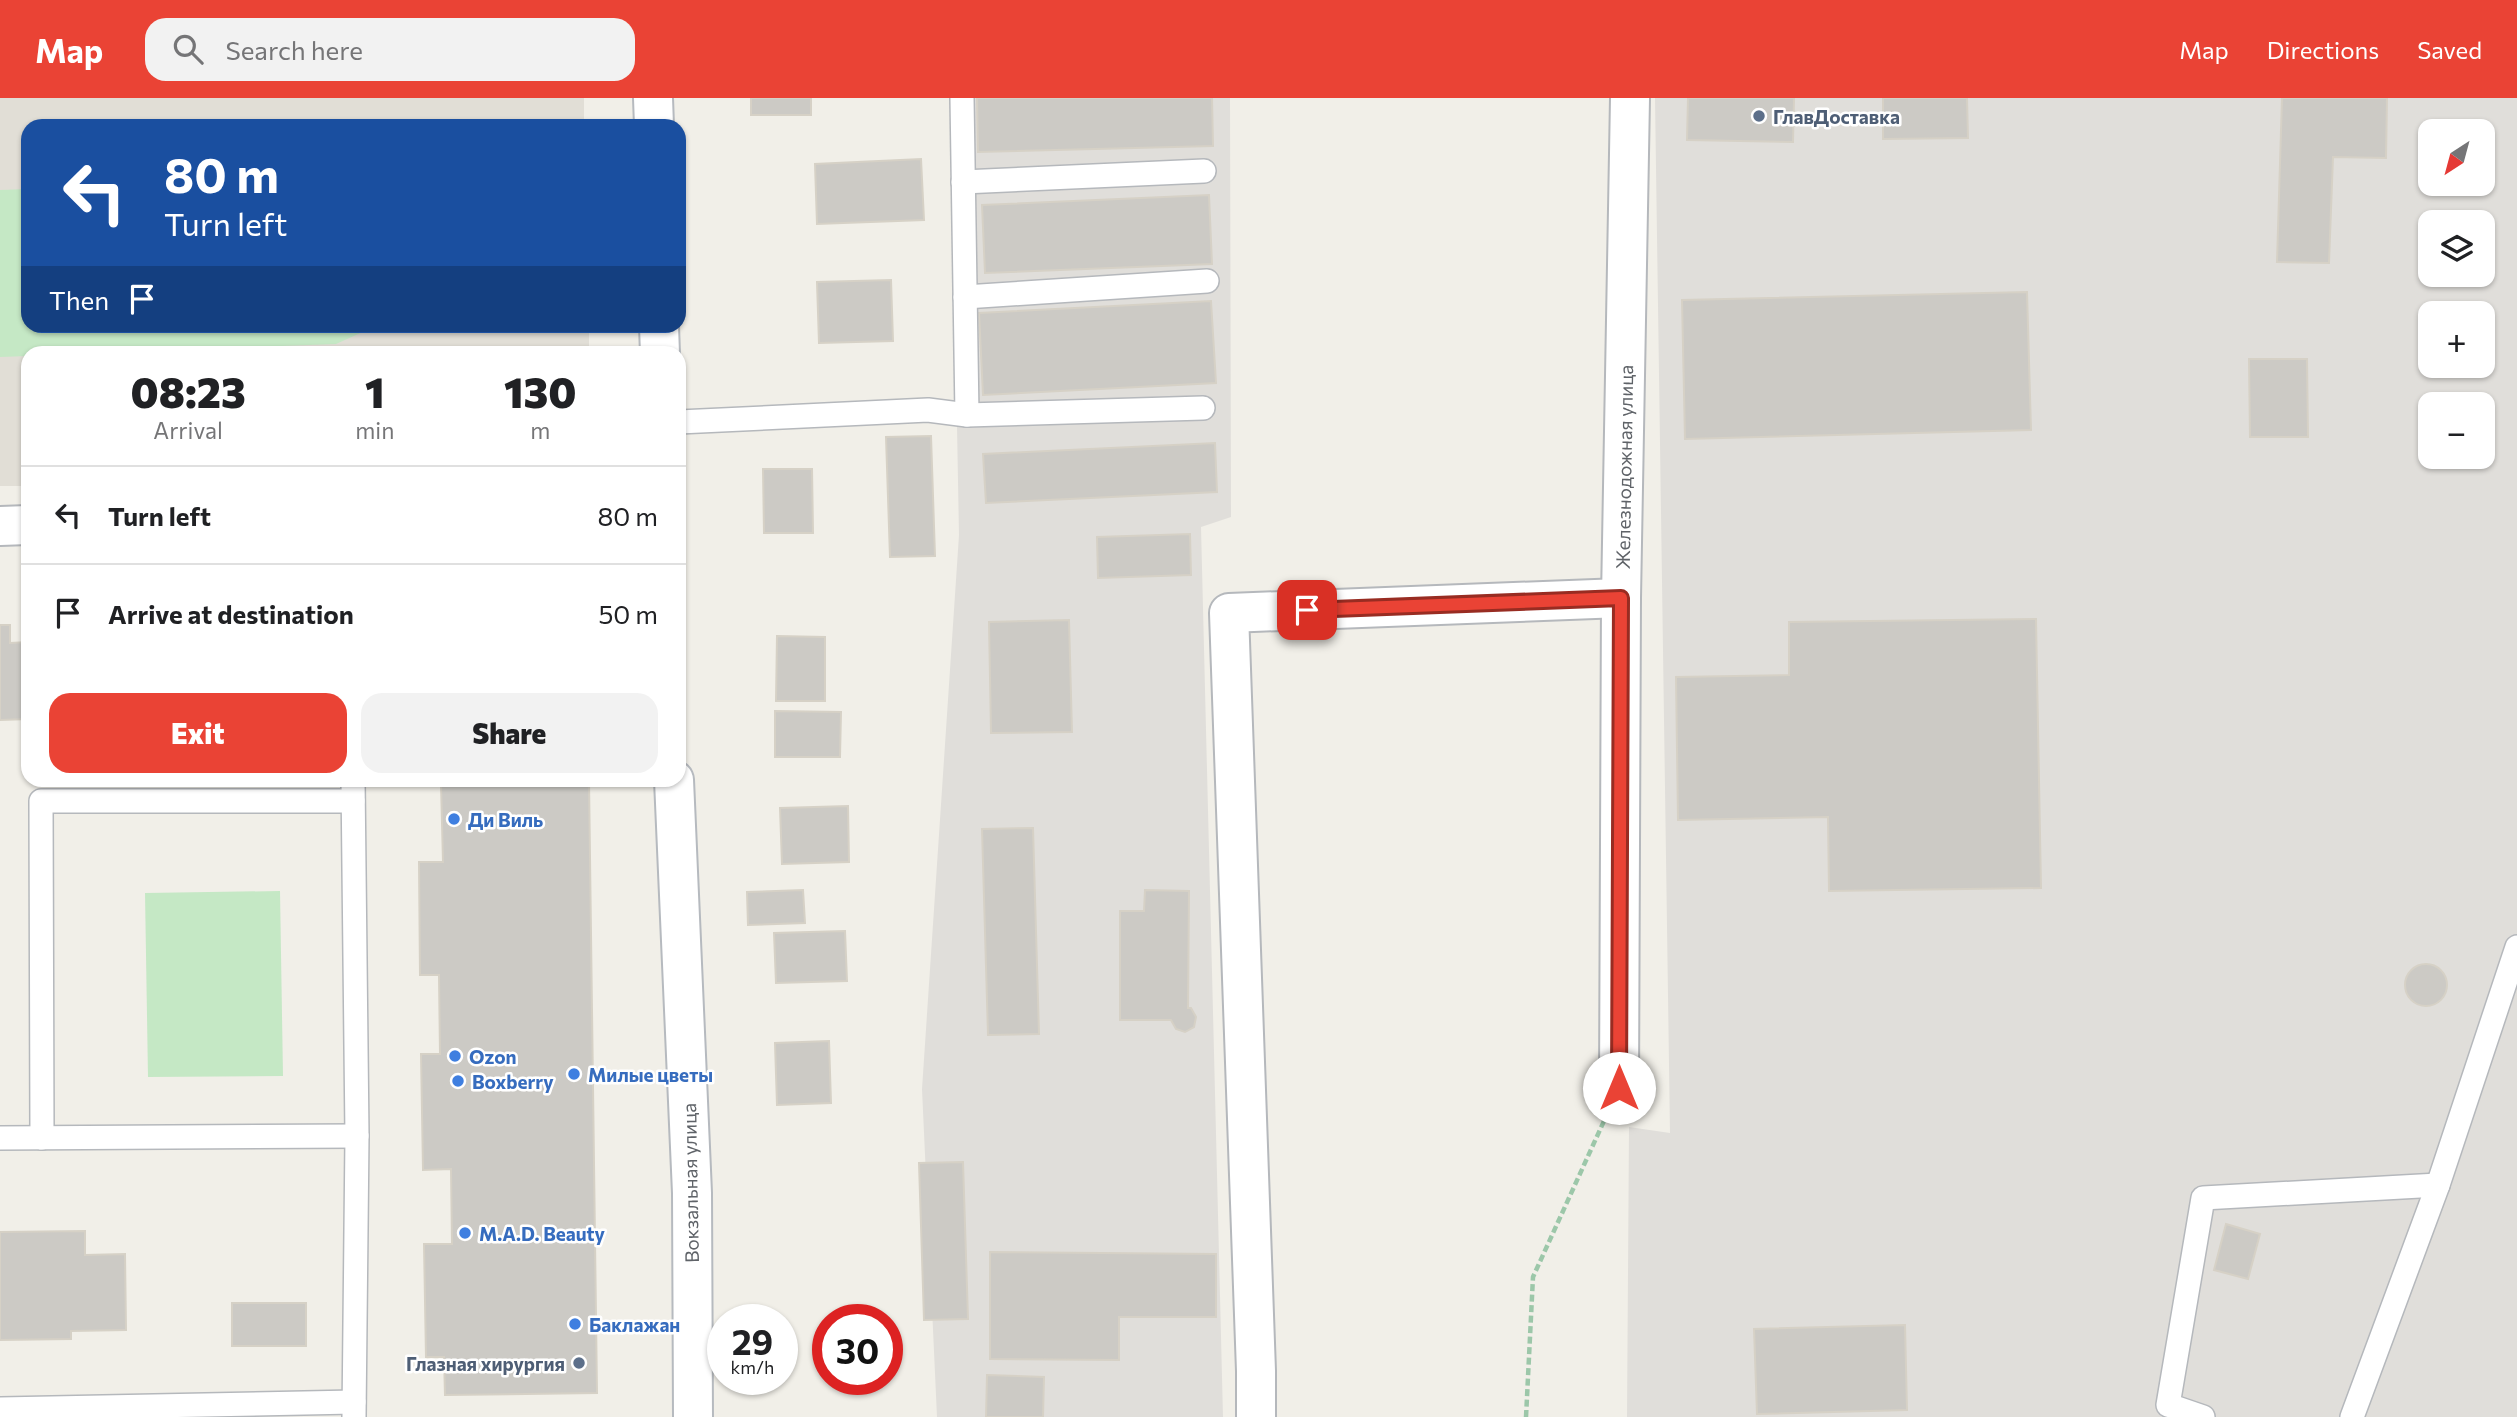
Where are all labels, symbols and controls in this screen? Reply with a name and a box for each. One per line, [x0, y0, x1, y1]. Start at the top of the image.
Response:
search box [145, 18, 635, 81]
text: Map [35, 29, 103, 70]
icon: search [169, 30, 207, 68]
text: Search here [225, 34, 363, 65]
text: Map [2179, 35, 2229, 64]
text: Directions [2267, 35, 2379, 64]
text: Saved [2417, 35, 2482, 64]
place label: ГлавДоставка [1773, 105, 1900, 128]
marker: ГлавДоставка [1751, 108, 1767, 124]
north arrow [2418, 119, 2496, 196]
map controls [2418, 119, 2495, 469]
text: 80 m [164, 143, 279, 203]
icon: left [49, 147, 140, 238]
text: Turn left [164, 203, 288, 243]
button: layers [2418, 210, 2495, 287]
icon: arrive [123, 280, 161, 318]
text: Then [49, 284, 109, 315]
button: + [2418, 301, 2495, 378]
text: 08:23 [131, 365, 246, 417]
text: 1 [365, 365, 385, 417]
text: 130 [504, 365, 576, 417]
street label: Железнодожная улица [1611, 365, 1637, 569]
button: − [2418, 392, 2495, 469]
text: Arrival [153, 416, 223, 444]
text: min [355, 416, 394, 444]
text: m [530, 416, 550, 444]
icon: left [49, 496, 87, 534]
text: Turn left [108, 500, 211, 531]
text: 80 m [598, 500, 658, 531]
pin [1277, 580, 1337, 640]
icon: arrive [1288, 591, 1326, 629]
icon: arrive [49, 594, 87, 632]
text: Arrive at destination [108, 598, 354, 629]
text: 50 m [598, 598, 658, 629]
button: Exit [49, 693, 347, 773]
button: Share [361, 693, 658, 773]
place label: Ди Виль [468, 808, 543, 831]
marker: Ди Виль [446, 811, 462, 827]
place label: Ozon [469, 1045, 517, 1068]
marker: Ozon [447, 1048, 463, 1064]
position arrow [1582, 1051, 1656, 1125]
place label: Милые цветы [588, 1063, 713, 1086]
marker: Милые цветы [566, 1066, 582, 1082]
place label: Boxberry [472, 1070, 554, 1093]
marker: Boxberry [450, 1073, 466, 1089]
street label: Вокзальная улица [677, 1103, 703, 1263]
place label: M.A.D. Beauty [479, 1222, 606, 1245]
marker: M.A.D. Beauty [457, 1225, 473, 1241]
speed limit sign: 30 [812, 1304, 903, 1395]
place label: Баклажан [589, 1313, 680, 1336]
marker: Баклажан [567, 1316, 583, 1332]
text: 29 [732, 1319, 773, 1362]
place label: Глазная хирургия [406, 1352, 565, 1375]
marker: Глазная хирургия [571, 1355, 587, 1371]
text: km/h [731, 1356, 774, 1378]

